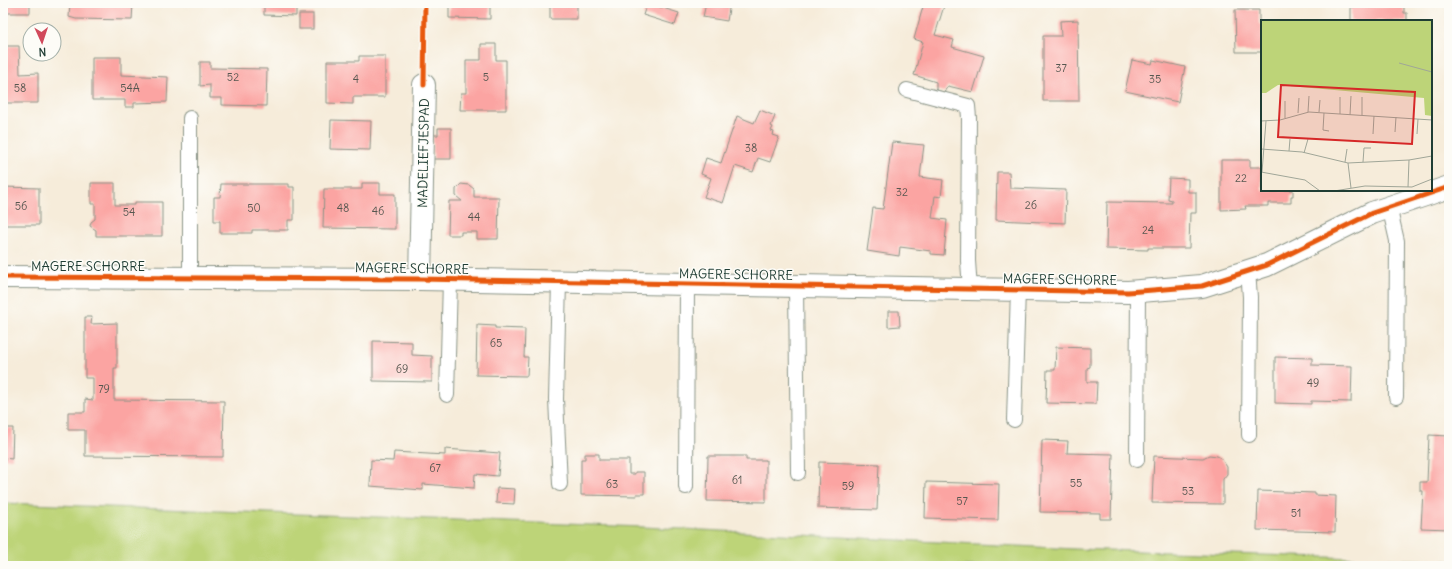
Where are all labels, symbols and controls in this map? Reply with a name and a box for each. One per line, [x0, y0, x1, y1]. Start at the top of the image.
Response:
inset map [1261, 20, 1432, 191]
north arrow [22, 22, 62, 62]
text: N [38, 45, 47, 59]
house number: 37 [1055, 61, 1067, 75]
house number: 52 [227, 70, 239, 84]
house number: 5 [483, 70, 489, 84]
house number: 4 [353, 72, 359, 86]
house number: 35 [1149, 72, 1161, 86]
house number: 58 [14, 81, 26, 95]
house number: 54A [120, 81, 140, 95]
street label: MADELIEFJESPAD [414, 98, 433, 208]
house number: 38 [745, 141, 757, 155]
house number: 22 [1235, 171, 1247, 185]
house number: 32 [896, 185, 908, 199]
house number: 26 [1025, 198, 1037, 212]
house number: 56 [15, 199, 27, 213]
house number: 50 [247, 201, 261, 215]
house number: 48 [337, 201, 349, 215]
house number: 46 [372, 204, 384, 218]
house number: 54 [123, 205, 135, 219]
house number: 44 [468, 210, 480, 224]
house number: 24 [1142, 223, 1154, 237]
street label: MAGERE SCHORRE [31, 258, 145, 275]
street label: MAGERE SCHORRE [355, 259, 470, 278]
street label: MAGERE SCHORRE [679, 265, 794, 284]
street label: MAGERE SCHORRE [1003, 270, 1118, 289]
house number: 65 [490, 336, 502, 350]
house number: 69 [396, 362, 408, 376]
house number: 49 [1307, 376, 1319, 390]
house number: 79 [98, 382, 110, 396]
house number: 67 [429, 461, 441, 475]
house number: 61 [732, 473, 742, 487]
house number: 55 [1070, 476, 1082, 490]
house number: 63 [606, 477, 618, 491]
house number: 59 [842, 479, 854, 493]
house number: 53 [1182, 484, 1194, 498]
house number: 57 [956, 494, 968, 508]
house number: 51 [1291, 506, 1301, 520]

